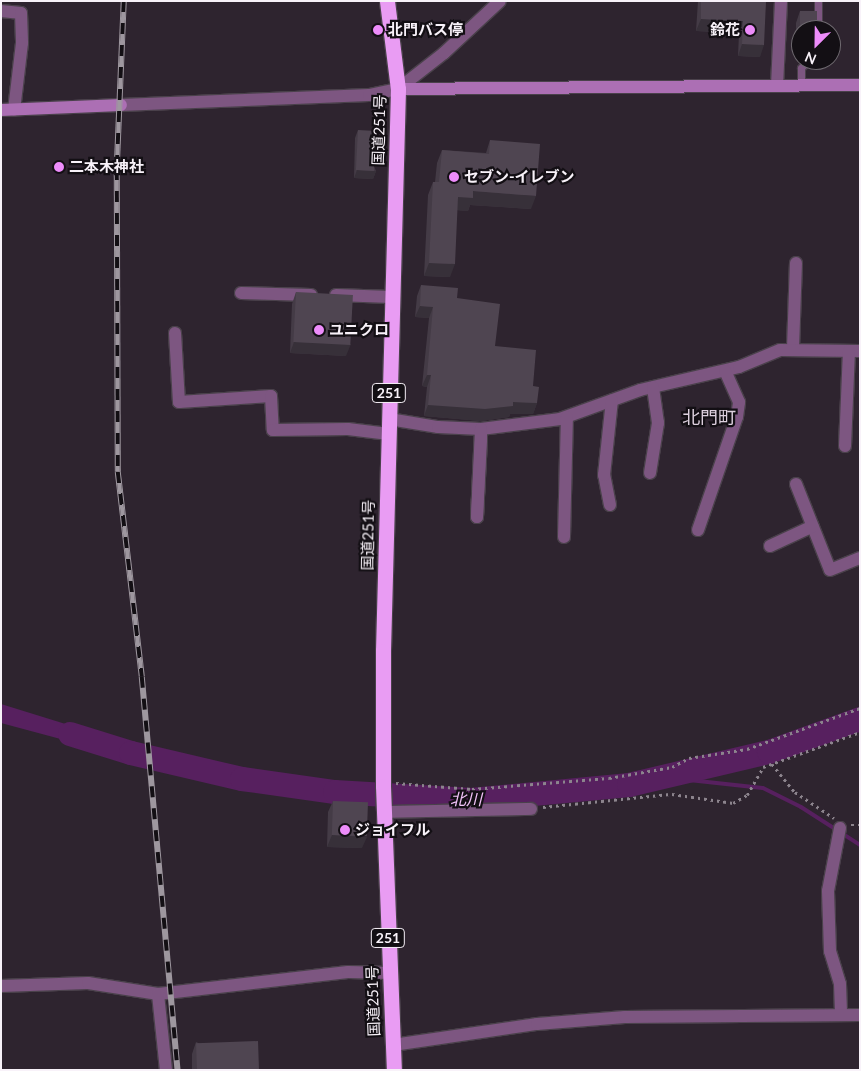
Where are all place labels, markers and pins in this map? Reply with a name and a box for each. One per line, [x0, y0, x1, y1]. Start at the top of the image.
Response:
place label: 北門バス停 [388, 21, 463, 39]
place label: 鈴花 [710, 21, 740, 39]
marker: 北門バス停 [372, 24, 384, 36]
marker: 鈴花 [744, 24, 756, 36]
place label: 二本木神社 [69, 158, 144, 176]
marker: 二本木神社 [53, 161, 65, 173]
place label: セブン-イレブン [464, 168, 575, 186]
marker: セブン-イレブン [448, 171, 460, 183]
place label: ユニクロ [329, 321, 389, 339]
marker: ユニクロ [313, 324, 325, 336]
place label: ジョイフル [355, 821, 430, 839]
marker: ジョイフル [339, 824, 351, 836]

